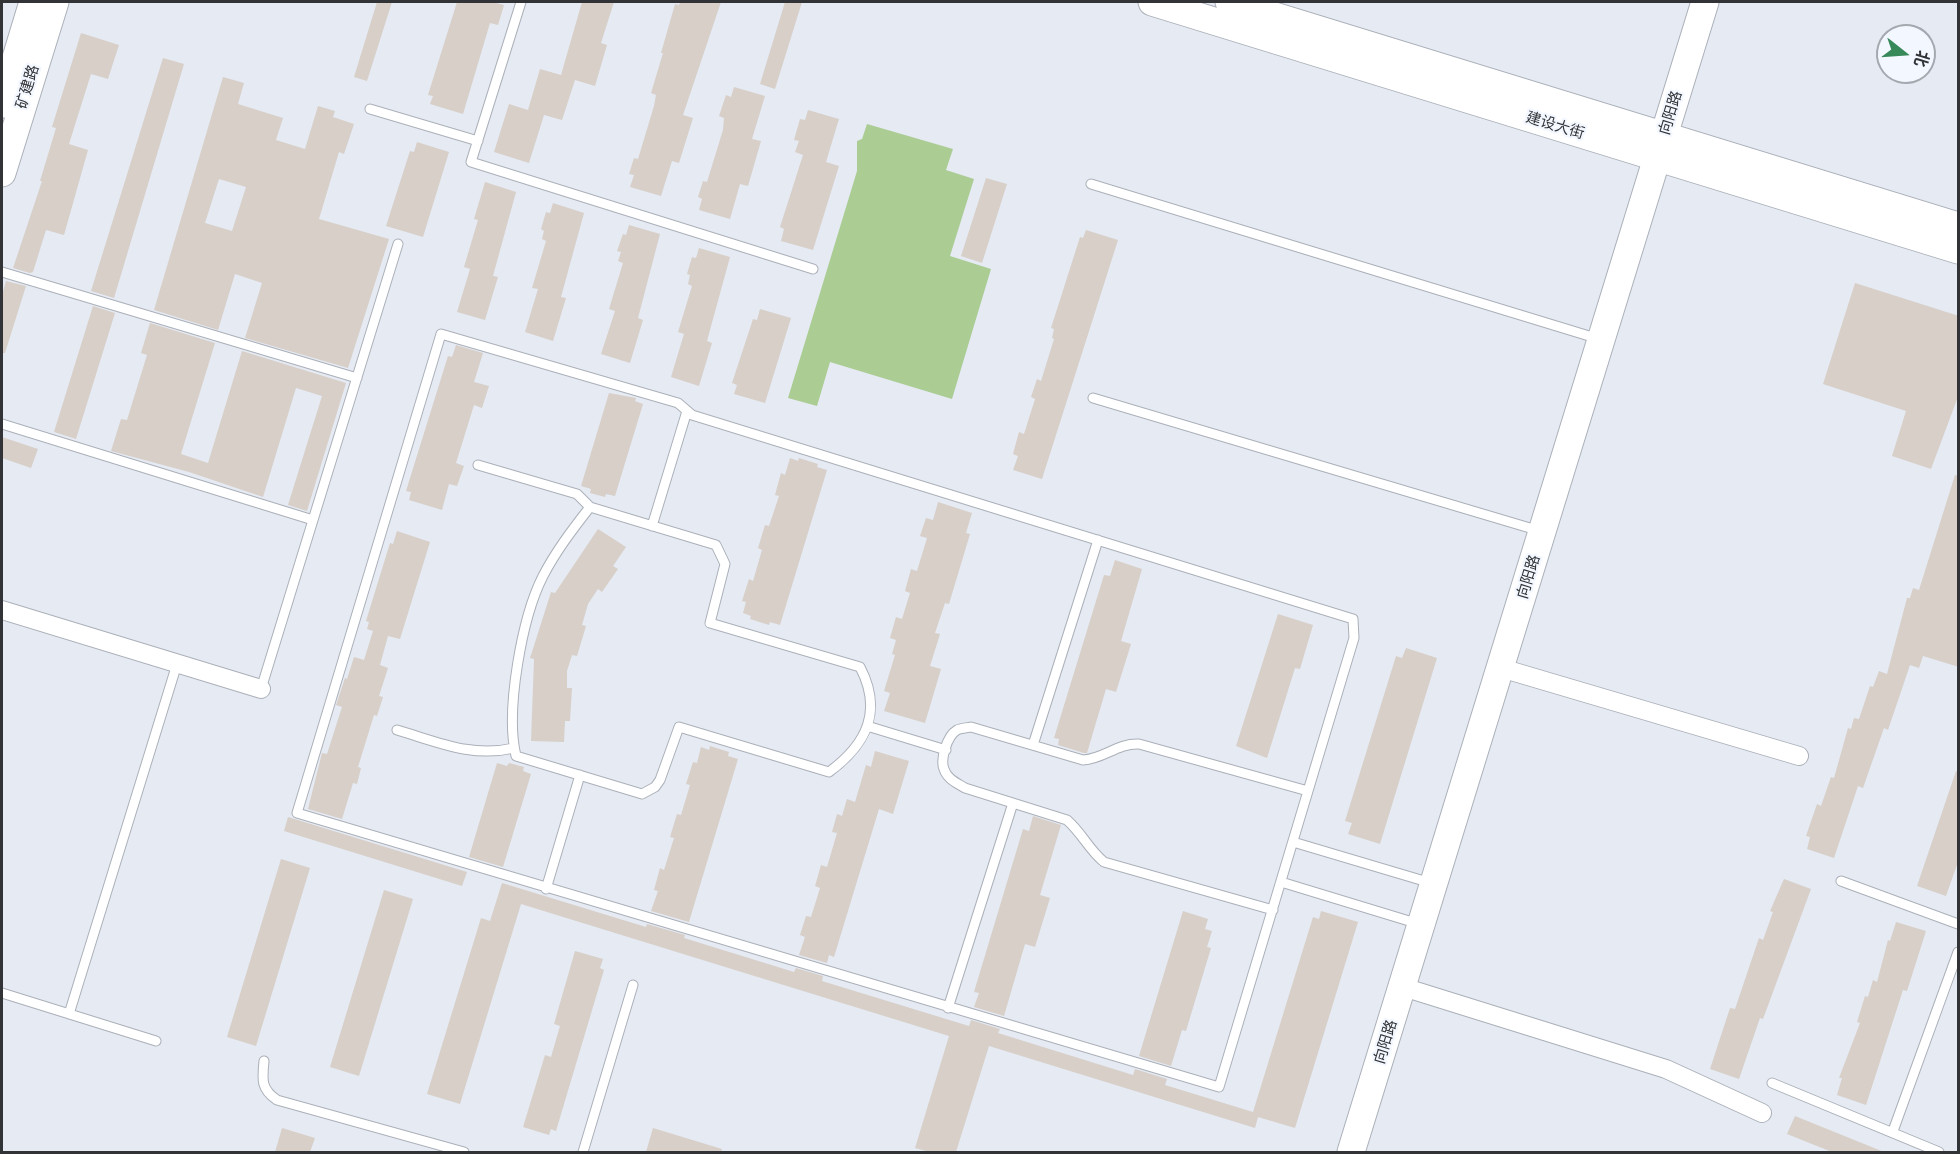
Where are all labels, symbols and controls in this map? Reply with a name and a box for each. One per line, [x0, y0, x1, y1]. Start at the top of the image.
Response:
north arrow [1876, 24, 1936, 84]
text: 北 [1911, 49, 1932, 69]
street label: 矿建路 [13, 63, 43, 111]
street label: 向阳路 [1656, 89, 1686, 137]
street label: 建设大街 [1524, 109, 1586, 143]
street label: 向阳路 [1514, 553, 1544, 601]
street label: 向阳路 [1371, 1018, 1401, 1066]

